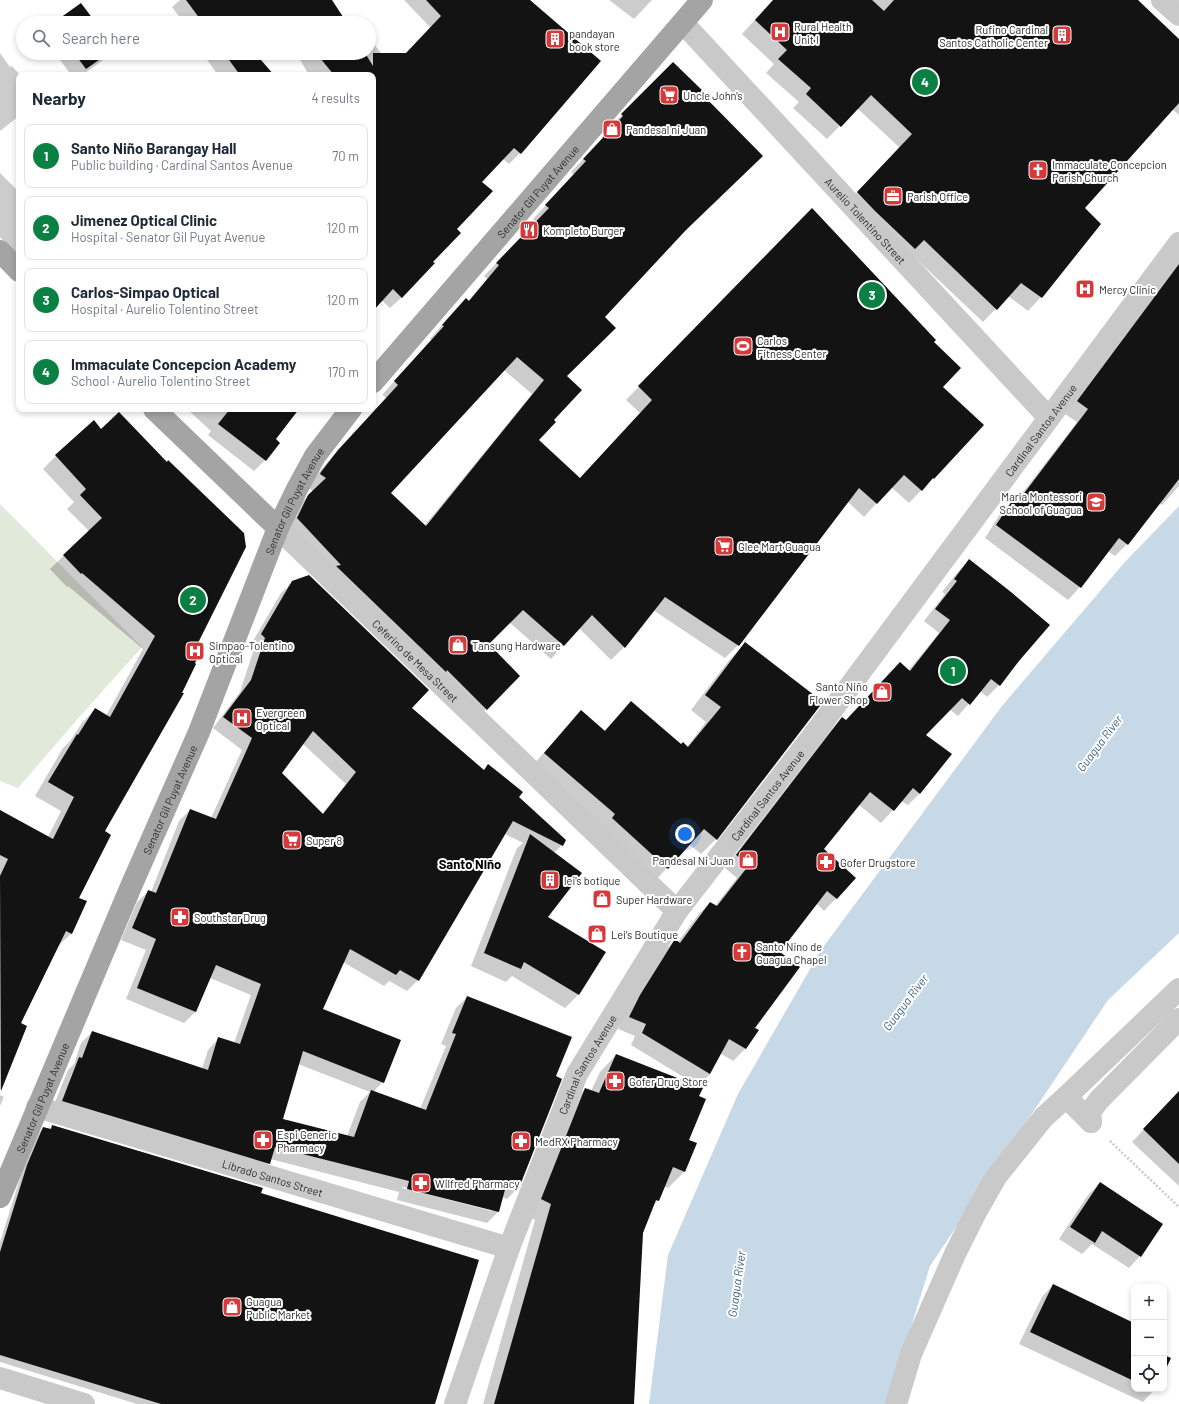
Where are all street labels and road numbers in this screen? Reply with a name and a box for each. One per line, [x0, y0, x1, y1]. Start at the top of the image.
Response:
street label: Senator Gil Puyat Avenue [494, 142, 581, 240]
street label: Aurelio Tolentino Street [823, 175, 909, 266]
street label: Cardinal Santos Avenue [1002, 381, 1079, 479]
street label: Senator Gil Puyat Avenue [262, 444, 326, 556]
street label: Ceferino de Mesa Street [370, 616, 461, 704]
street label: Senator Gil Puyat Avenue [139, 743, 199, 856]
street label: Cardinal Santos Avenue [728, 747, 806, 843]
street label: Cardinal Santos Avenue [555, 1012, 619, 1116]
street label: Senator Gil Puyat Avenue [13, 1040, 71, 1155]
street label: Librado Santos Street [221, 1156, 325, 1199]

